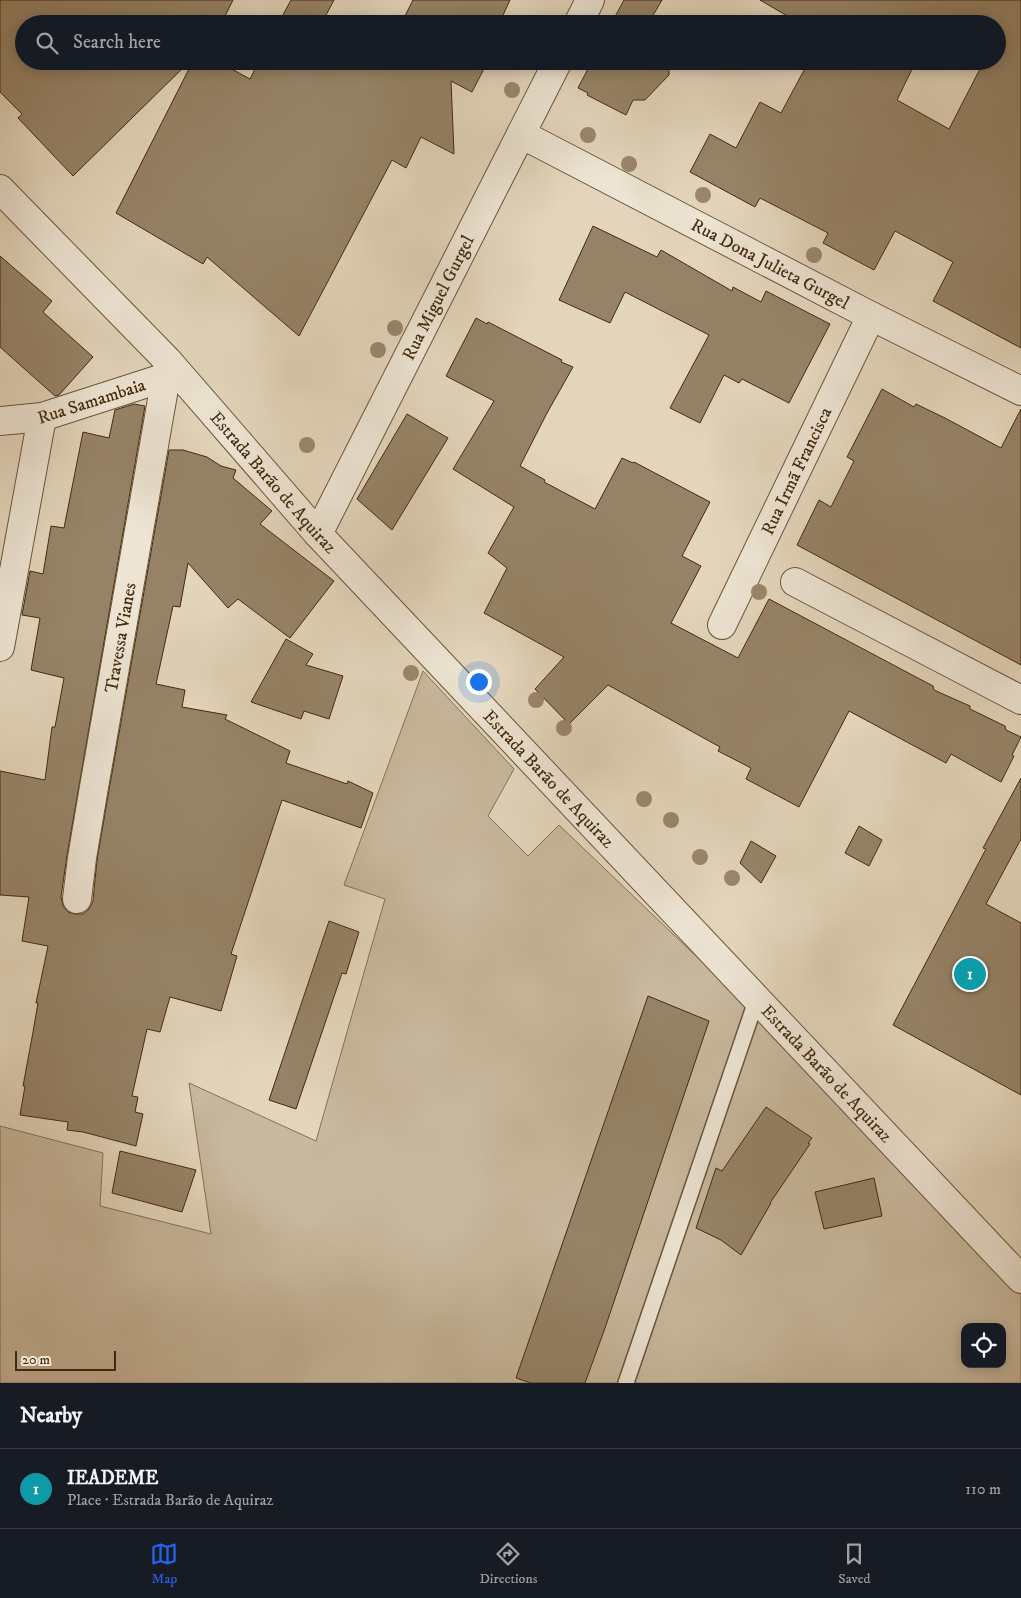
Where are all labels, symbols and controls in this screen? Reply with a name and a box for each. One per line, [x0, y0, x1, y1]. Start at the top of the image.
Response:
search box [15, 15, 1006, 70]
icon: search [33, 29, 61, 57]
text: Search here [73, 31, 161, 54]
street label: Rua Dona Julieta Gurgel [687, 214, 853, 315]
street label: Rua Miguel Gurgel [398, 231, 480, 364]
street label: Rua Samambaia [35, 374, 149, 430]
street label: Rua Irmã Francisca [757, 404, 837, 539]
street label: Estrada Barão de Aquiraz [205, 407, 341, 559]
street label: Travessa Vianes [101, 581, 142, 695]
your location [466, 669, 492, 695]
street label: Estrada Barão de Aquiraz [478, 706, 619, 853]
pin: 1 [954, 955, 986, 993]
street label: Estrada Barão de Aquiraz [756, 1000, 897, 1148]
map controls [961, 1323, 1006, 1368]
button: locate [961, 1323, 1006, 1368]
scale bar [15, 1348, 116, 1371]
text: 20 m [22, 1351, 50, 1369]
text: Nearby [20, 1403, 82, 1429]
text: IEADEME [67, 1467, 159, 1490]
text: 1 [33, 1479, 39, 1499]
text: 110 m [965, 1479, 1001, 1499]
text: Place · Estrada Barão de Aquiraz [67, 1490, 273, 1510]
tab: Map [150, 1540, 178, 1588]
tab: Directions [479, 1540, 537, 1588]
tab: Saved [838, 1540, 871, 1588]

